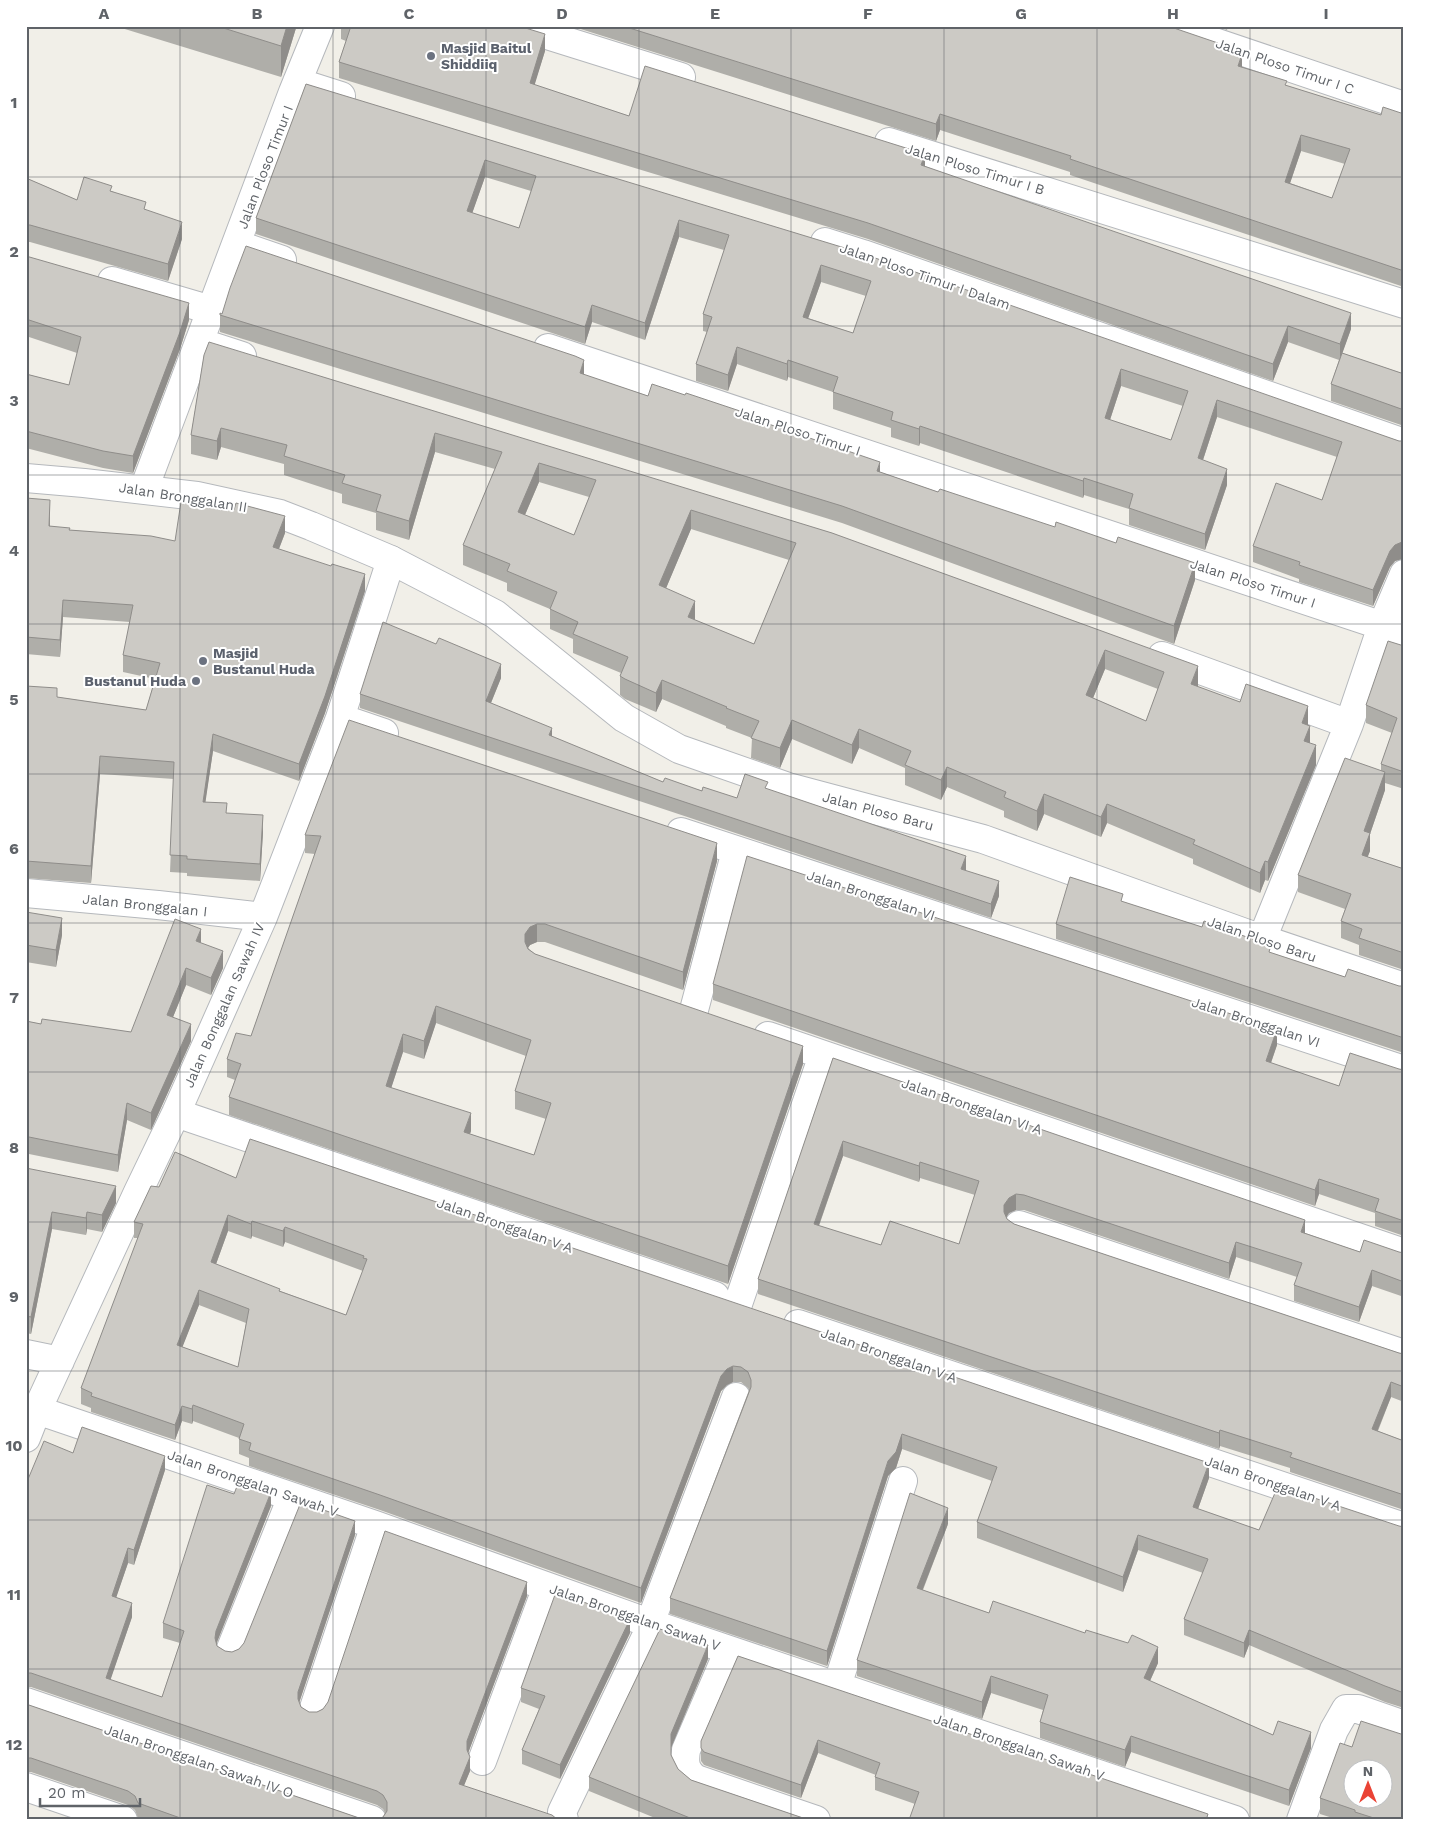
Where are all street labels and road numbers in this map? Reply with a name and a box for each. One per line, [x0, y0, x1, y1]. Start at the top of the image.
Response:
street label: Jalan Ploso Timur I C [1214, 35, 1356, 97]
street label: Jalan Ploso Timur I [234, 103, 296, 231]
street label: Jalan Ploso Timur I B [903, 140, 1047, 198]
street label: Jalan Ploso Timur I Dalam [838, 239, 1012, 313]
street label: Jalan Ploso Timur I [733, 403, 863, 459]
street label: Jalan Bronggalan II [118, 479, 248, 515]
street label: Jalan Ploso Timur I [1188, 555, 1318, 611]
street label: Jalan Ploso Baru [821, 788, 935, 834]
street label: Jalan Bronggalan VI [805, 867, 937, 923]
street label: Jalan Bronggalan I [82, 890, 208, 920]
street label: Jalan Ploso Baru [1205, 913, 1319, 965]
street label: Jalan Bonggalan Sawah IV [180, 920, 268, 1090]
street label: Jalan Bronggalan VI [1190, 994, 1322, 1050]
street label: Jalan Bronggalan VI A [900, 1074, 1044, 1138]
street label: Jalan Bronggalan V A [435, 1194, 575, 1256]
street label: Jalan Bronggalan V A [819, 1324, 959, 1386]
street label: Jalan Bronggalan Sawah V [166, 1446, 340, 1520]
street label: Jalan Bronggalan V A [1203, 1452, 1343, 1514]
street label: Jalan Bronggalan Sawah V [548, 1580, 722, 1654]
street label: Jalan Bronggalan Sawah V [932, 1710, 1106, 1784]
street label: Jalan Bronggalan Sawah IV O [102, 1721, 296, 1801]

